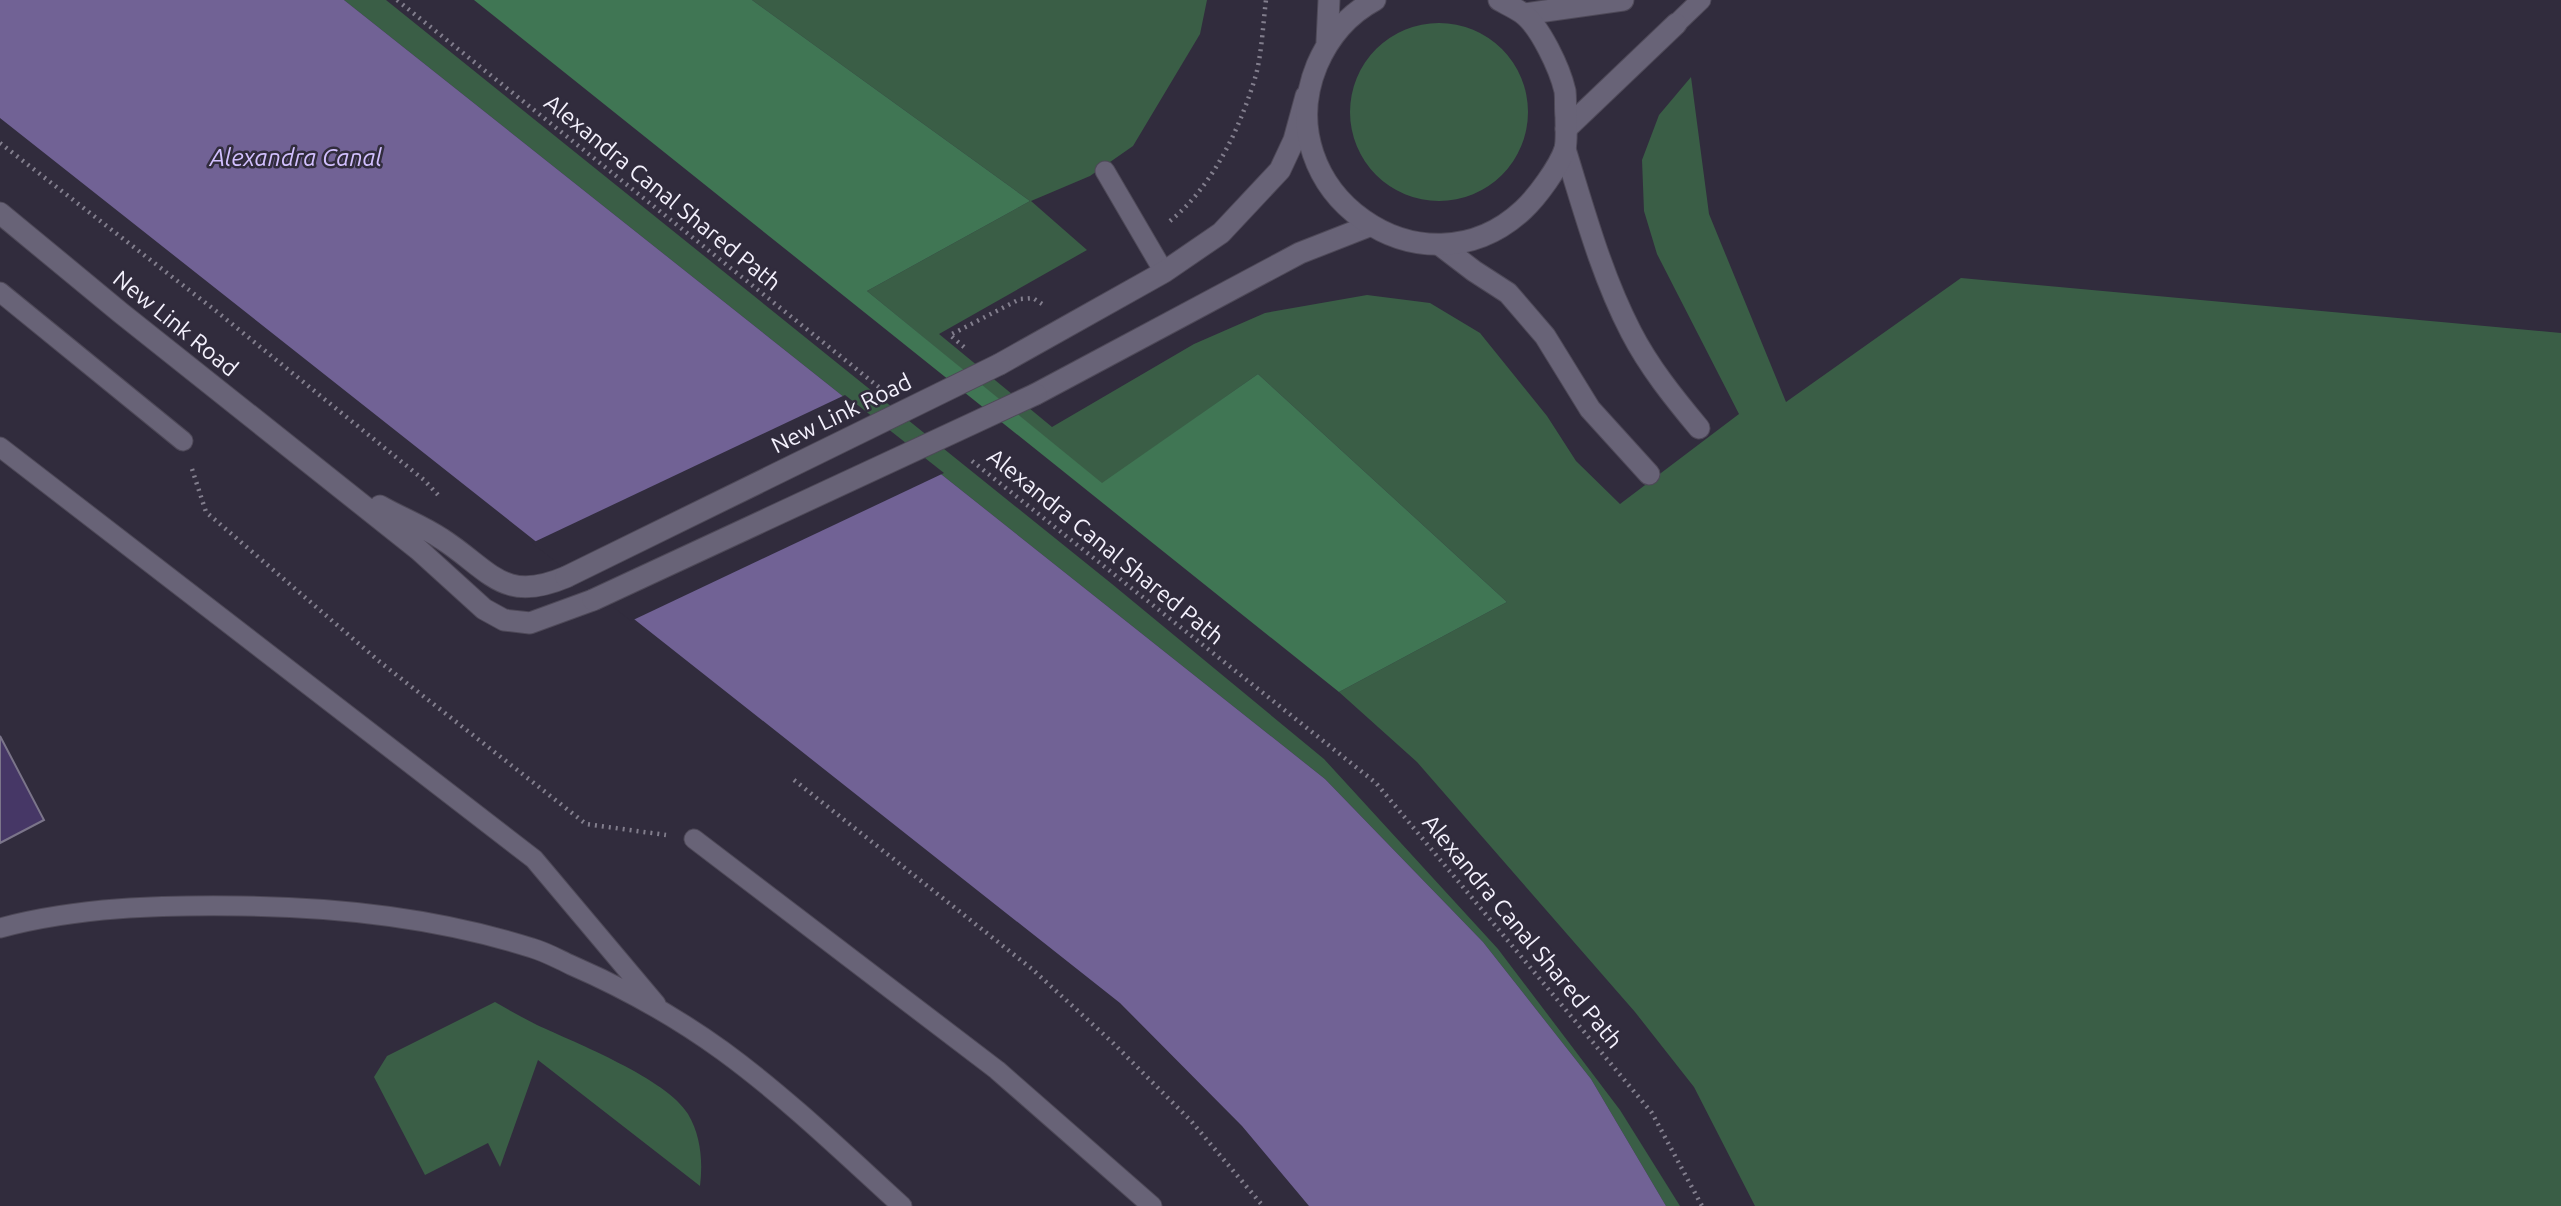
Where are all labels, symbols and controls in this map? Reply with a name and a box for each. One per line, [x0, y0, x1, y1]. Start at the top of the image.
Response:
street label: Alexandra Canal Shared Path [540, 89, 786, 295]
water label: Alexandra Canal [209, 144, 383, 171]
street label: New Link Road [109, 265, 243, 381]
street label: New Link Road [767, 368, 915, 458]
street label: Alexandra Canal Shared Path [983, 443, 1229, 649]
street label: Alexandra Canal Shared Path [1418, 809, 1628, 1053]

